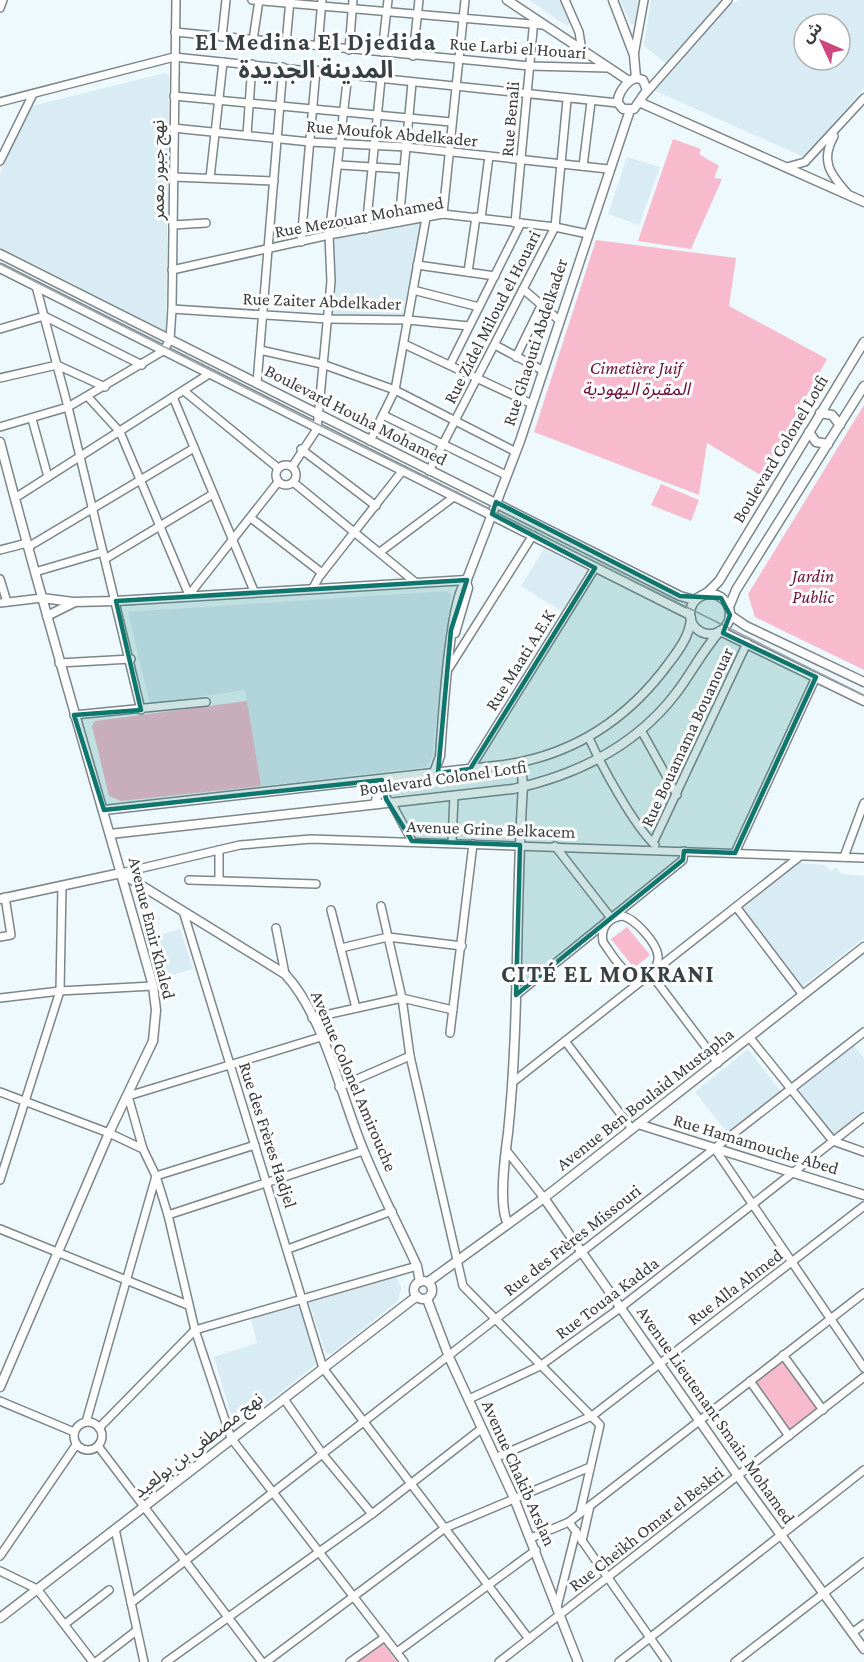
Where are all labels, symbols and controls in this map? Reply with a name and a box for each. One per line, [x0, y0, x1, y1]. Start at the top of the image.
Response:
north arrow [792, 12, 852, 72]
text: ش [798, 18, 826, 46]
district label: El Medina El Djedida المدينة الجديدة [195, 28, 437, 84]
street label: Rue Larbi el Houari [449, 33, 587, 63]
street label: Rue Benali [497, 80, 523, 158]
street label: Rue Moufok Abdelkader [305, 116, 479, 151]
street label: نهج جبور معمر [148, 120, 171, 221]
street label: Rue Mezouar Mohamed [273, 192, 446, 242]
street label: Rue Zidel Miloud el Houari [440, 227, 545, 407]
street label: Rue Ghaouti Abdelkader [499, 255, 572, 428]
street label: Rue Zaiter Abdelkader [242, 288, 402, 314]
park label: Cimetière Juif المقبرة اليهودية [582, 358, 691, 400]
street label: Boulevard Houha Mohamed [262, 360, 451, 470]
street label: Boulevard Colonel Lotfi [728, 371, 832, 526]
park label: Jardin Public [789, 566, 834, 607]
street label: Rue Maati A.E.K [481, 605, 559, 714]
street label: Rue Bouamama Bouanouar [637, 644, 738, 830]
street label: Boulevard Colonel Lotfi [358, 756, 528, 800]
street label: Avenue Grine Belkacem [406, 816, 576, 842]
street label: Avenue Emir Khaled [125, 855, 179, 1002]
district label: CITÉ EL MOKRANI [501, 960, 715, 987]
street label: Avenue Colonel Amirouche [307, 988, 401, 1174]
street label: Avenue Ben Boulaid Mustapha [552, 1024, 738, 1174]
street label: Rue des Frères Hadjel [234, 1060, 301, 1211]
street label: Rue Hamamouche Abed [671, 1109, 841, 1179]
street label: Rue des Frères Missouri [499, 1180, 645, 1300]
street label: Rue Alla Ahmed [684, 1244, 787, 1329]
street label: Rue Touaa Kadda [551, 1253, 663, 1343]
street label: Avenue Lieutenant Smain Mohamed [633, 1302, 799, 1528]
street label: نهج مصطفى بن بولعيد [129, 1388, 269, 1504]
street label: Avenue Chakib Arslan [478, 1397, 560, 1549]
street label: Rue Cheikh Omar el Beskri [565, 1462, 727, 1595]

